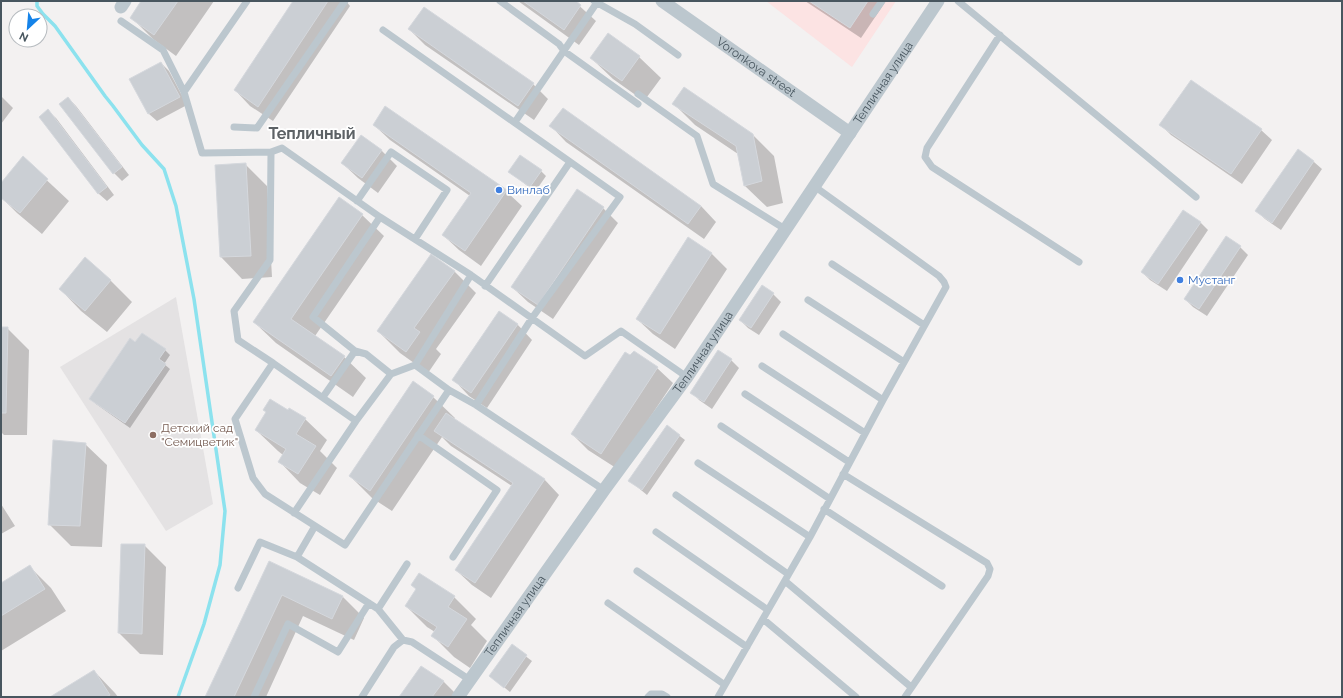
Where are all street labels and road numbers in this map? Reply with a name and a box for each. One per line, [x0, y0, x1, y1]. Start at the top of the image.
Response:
street label: Voronkova street [714, 35, 798, 100]
street label: Тепличная улица [851, 39, 916, 127]
street label: Тепличная улица [670, 308, 736, 396]
street label: Тепличная улица [482, 573, 549, 660]

